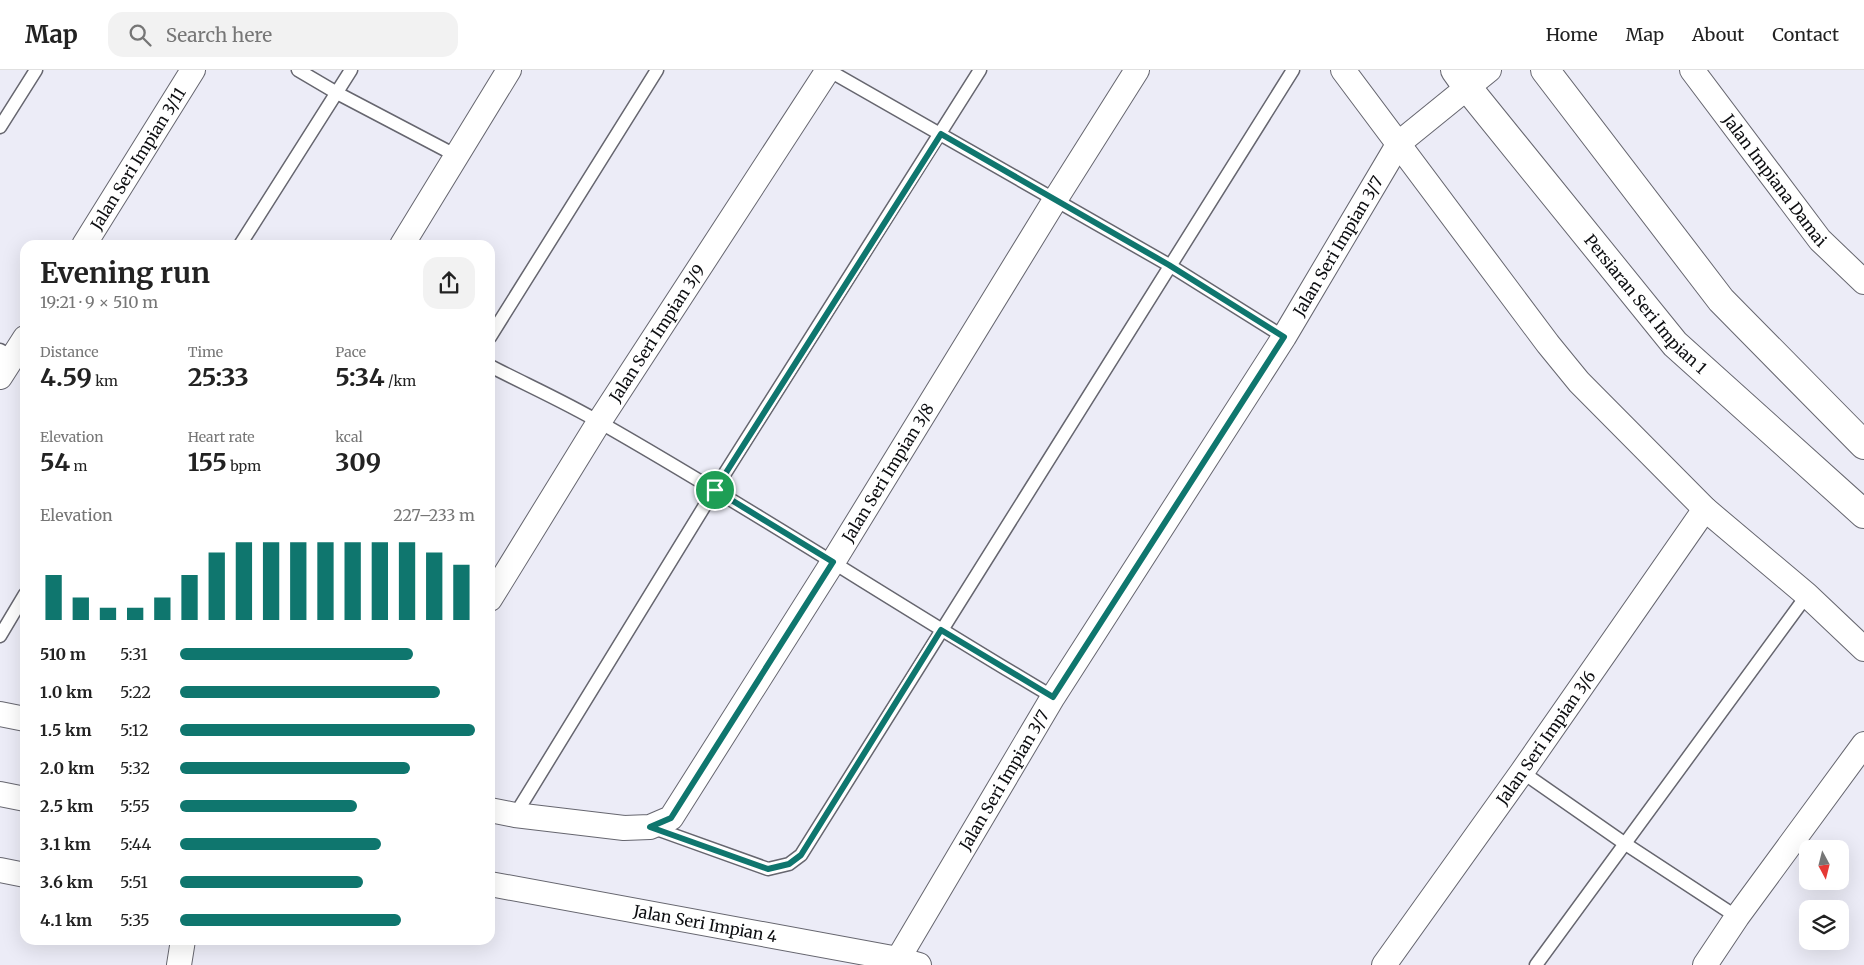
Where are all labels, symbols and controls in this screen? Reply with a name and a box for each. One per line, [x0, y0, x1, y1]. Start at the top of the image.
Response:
search box [108, 12, 458, 57]
text: Map [25, 19, 78, 50]
icon: search [126, 21, 154, 49]
text: Search here [166, 23, 272, 47]
text: Home [1546, 23, 1598, 46]
text: Map [1626, 23, 1664, 46]
text: About [1692, 23, 1744, 46]
text: Contact [1772, 23, 1839, 46]
street label: Jalan Seri Impian 3/11 [86, 84, 190, 234]
street label: Jalan Impiana Damai [1718, 109, 1831, 251]
street label: Jalan Seri Impian 3/7 [1288, 172, 1387, 320]
street label: Persiaran Seri Impian 1 [1580, 230, 1711, 378]
text: Evening run [40, 255, 210, 291]
button: share [423, 257, 475, 309]
street label: Jalan Seri Impian 3/9 [604, 261, 709, 406]
text: 19:21 · 9 × 510 m [40, 292, 158, 312]
text: Distance [40, 343, 99, 361]
text: Time [188, 343, 223, 361]
text: Pace [335, 343, 366, 361]
text: 4.59 [40, 361, 92, 393]
text: 25:33 [188, 361, 249, 393]
text: 5:34 [335, 361, 385, 393]
text: km [92, 372, 118, 390]
text: /km [385, 372, 416, 390]
street label: Jalan Seri Impian 3/8 [837, 399, 938, 547]
text: Elevation [40, 428, 104, 446]
text: Heart rate [188, 428, 255, 446]
text: kcal [335, 428, 363, 446]
text: 54 [40, 446, 70, 478]
text: 155 [188, 446, 227, 478]
text: 309 [335, 446, 381, 478]
text: m [70, 457, 87, 475]
text: bpm [227, 457, 261, 475]
pin [694, 469, 736, 511]
icon: arrive [701, 476, 729, 504]
text: Elevation [40, 505, 113, 525]
text: 227–233 m [393, 505, 475, 525]
text: 510 m [40, 644, 86, 664]
text: 5:31 [120, 644, 148, 664]
street label: Jalan Seri Impian 3/6 [1491, 666, 1600, 809]
text: 1.0 km [40, 682, 93, 702]
text: 5:22 [120, 682, 151, 702]
street label: Jalan Seri Impian 3/7 [954, 706, 1053, 854]
text: 1.5 km [40, 720, 92, 740]
text: 5:12 [120, 720, 148, 740]
text: 2.0 km [40, 758, 94, 778]
text: 5:32 [120, 758, 150, 778]
text: 2.5 km [40, 796, 93, 816]
text: 5:55 [120, 796, 150, 816]
text: 3.1 km [40, 834, 91, 854]
text: 5:44 [120, 834, 151, 854]
north arrow [1799, 840, 1849, 890]
map controls [1799, 840, 1849, 950]
text: 3.6 km [40, 872, 93, 892]
text: 5:51 [120, 872, 148, 892]
street label: Jalan Seri Impian 4 [631, 900, 779, 947]
button: layers [1799, 900, 1849, 950]
text: 4.1 km [40, 910, 92, 930]
text: 5:35 [120, 910, 150, 930]

